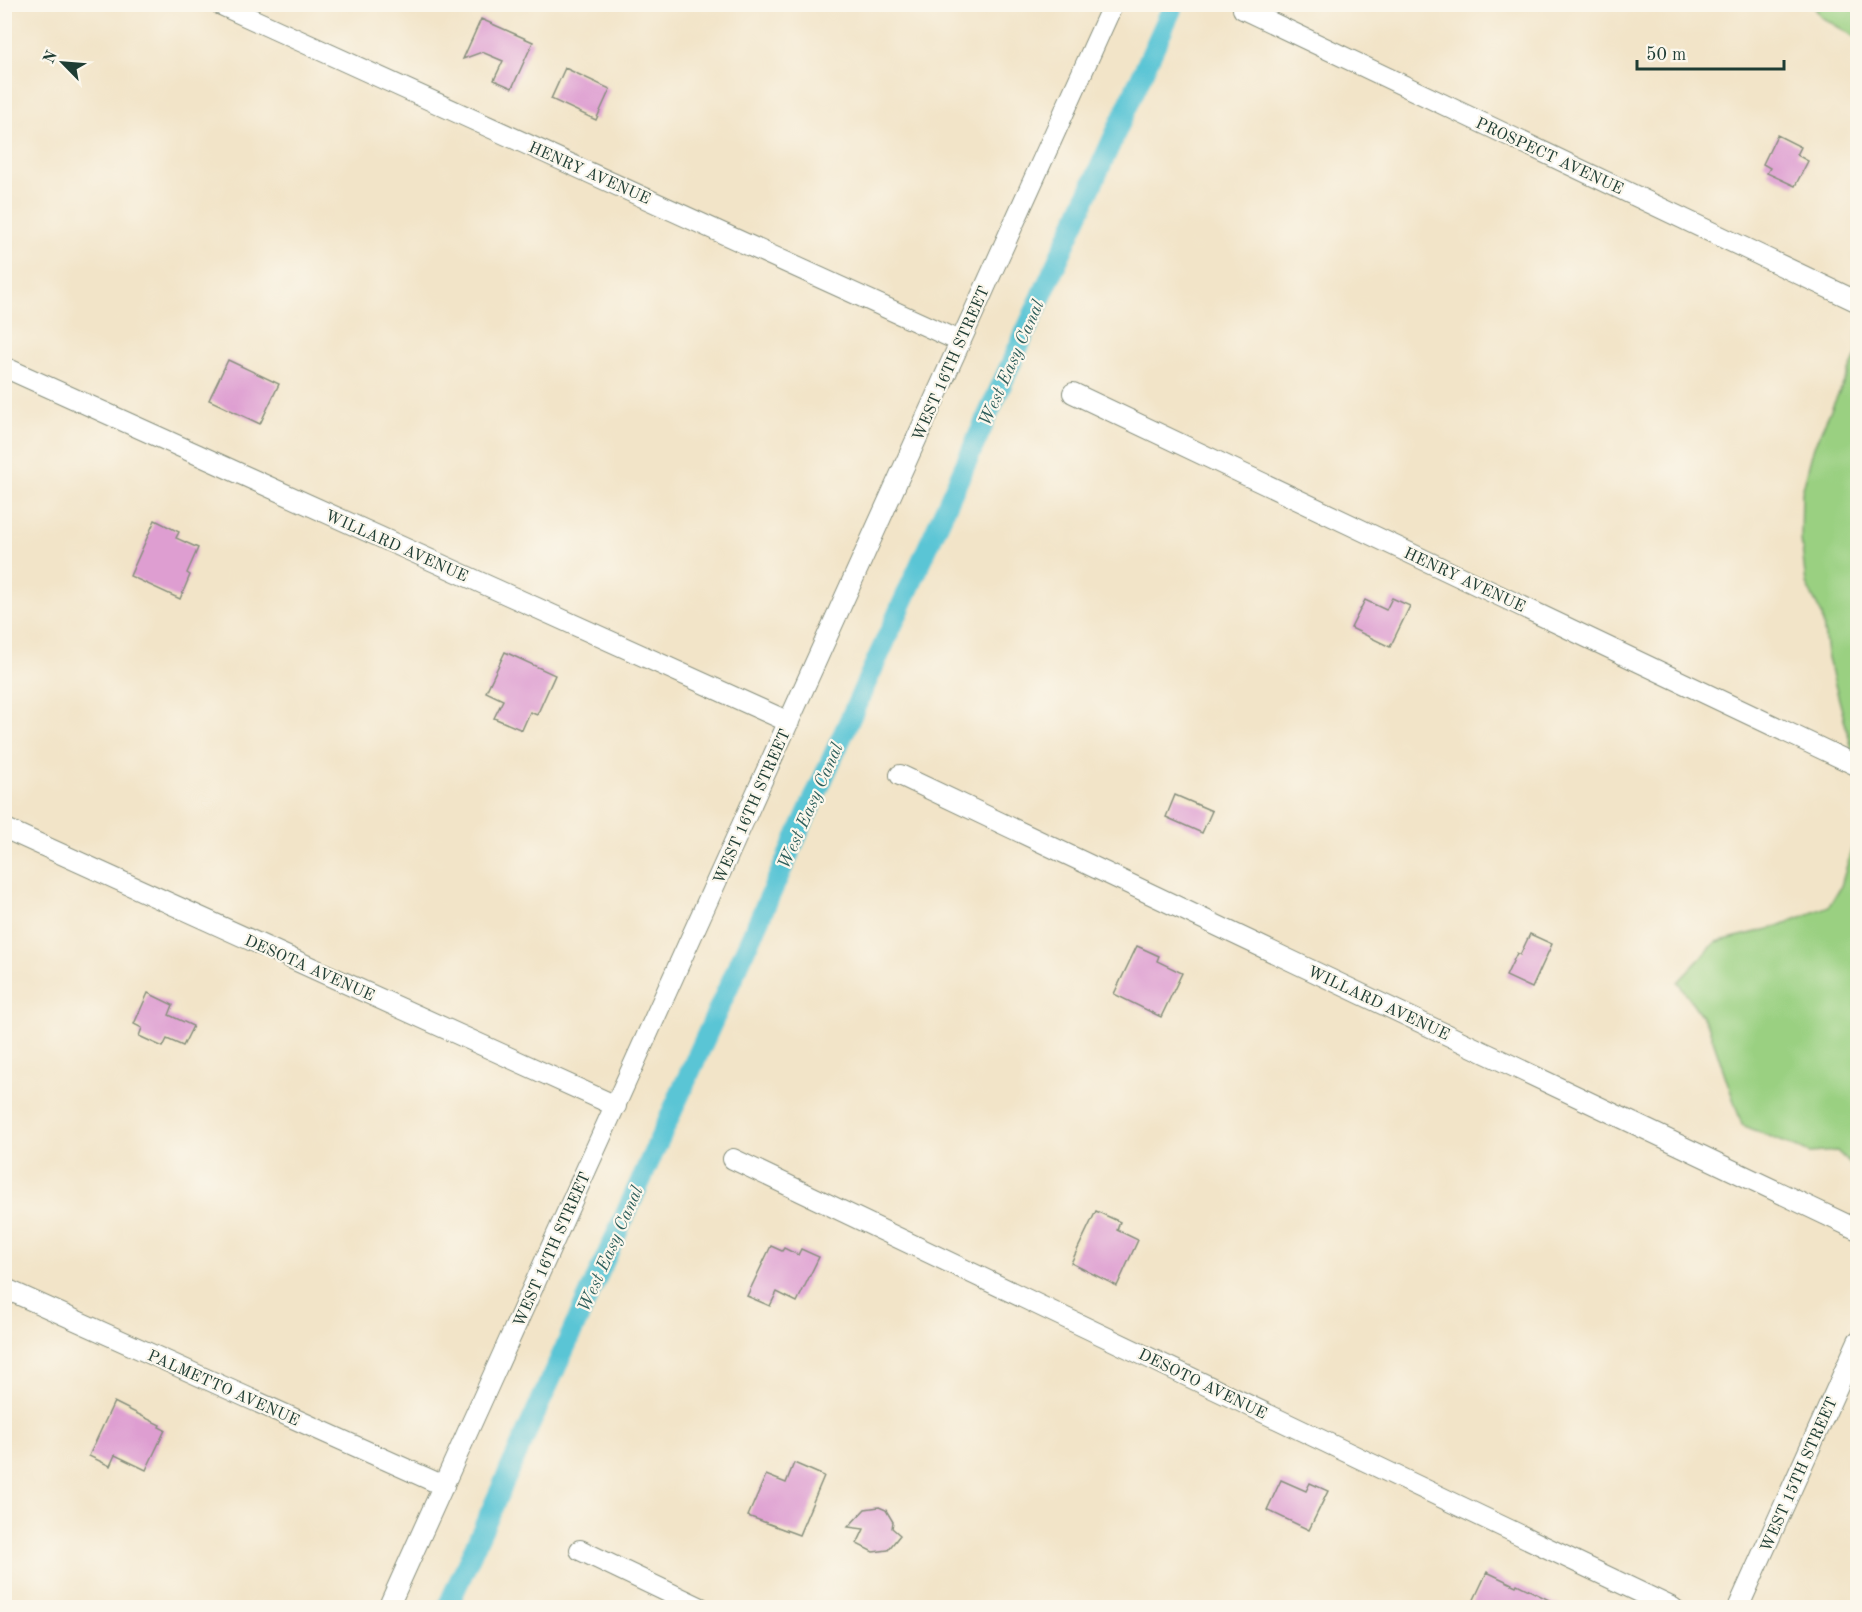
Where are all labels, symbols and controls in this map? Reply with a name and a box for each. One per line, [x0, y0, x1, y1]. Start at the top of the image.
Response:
north arrow [33, 33, 93, 93]
scale bar [1637, 33, 1784, 71]
text: 50 m [1646, 46, 1686, 64]
text: N [41, 48, 61, 66]
street label: PROSPECT AVENUE [1473, 116, 1625, 198]
street label: HENRY AVENUE [526, 140, 653, 208]
street label: WEST 16TH STREET [910, 284, 993, 444]
water label: West Easy Canal [976, 297, 1048, 429]
street label: WILLARD AVENUE [322, 508, 470, 586]
street label: HENRY AVENUE [1401, 546, 1527, 616]
street label: WEST 16TH STREET [711, 727, 794, 887]
water label: West Easy Canal [775, 740, 847, 872]
street label: DESOTA AVENUE [242, 933, 377, 1005]
street label: WILLARD AVENUE [1305, 964, 1451, 1044]
street label: WEST 16TH STREET [511, 1170, 594, 1330]
water label: West Easy Canal [575, 1183, 647, 1315]
street label: DESOTO AVENUE [1135, 1347, 1269, 1423]
street label: PALMETTO AVENUE [145, 1348, 302, 1430]
street label: WEST 15TH STREET [1758, 1395, 1841, 1555]

